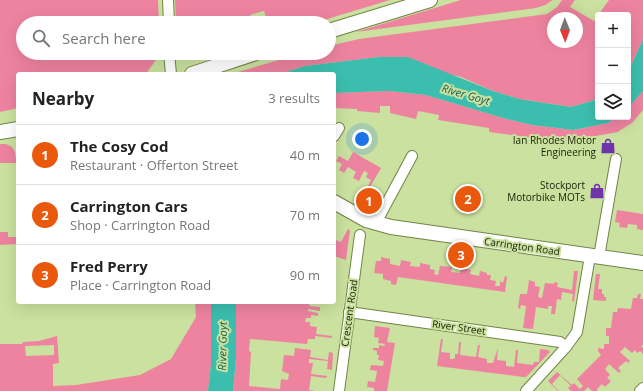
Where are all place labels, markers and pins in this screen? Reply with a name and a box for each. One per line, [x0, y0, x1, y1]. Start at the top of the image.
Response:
place label: Ian Rhodes Motor Engineering [513, 133, 597, 159]
shop icon: Ian Rhodes Motor Engineering [599, 137, 617, 155]
place label: Stockport Motorbike MOTs [507, 178, 585, 204]
shop icon: Stockport Motorbike MOTs [588, 182, 606, 200]
pin: 2 [455, 184, 481, 214]
pin: 1 [356, 186, 382, 216]
pin: 3 [448, 240, 474, 270]

